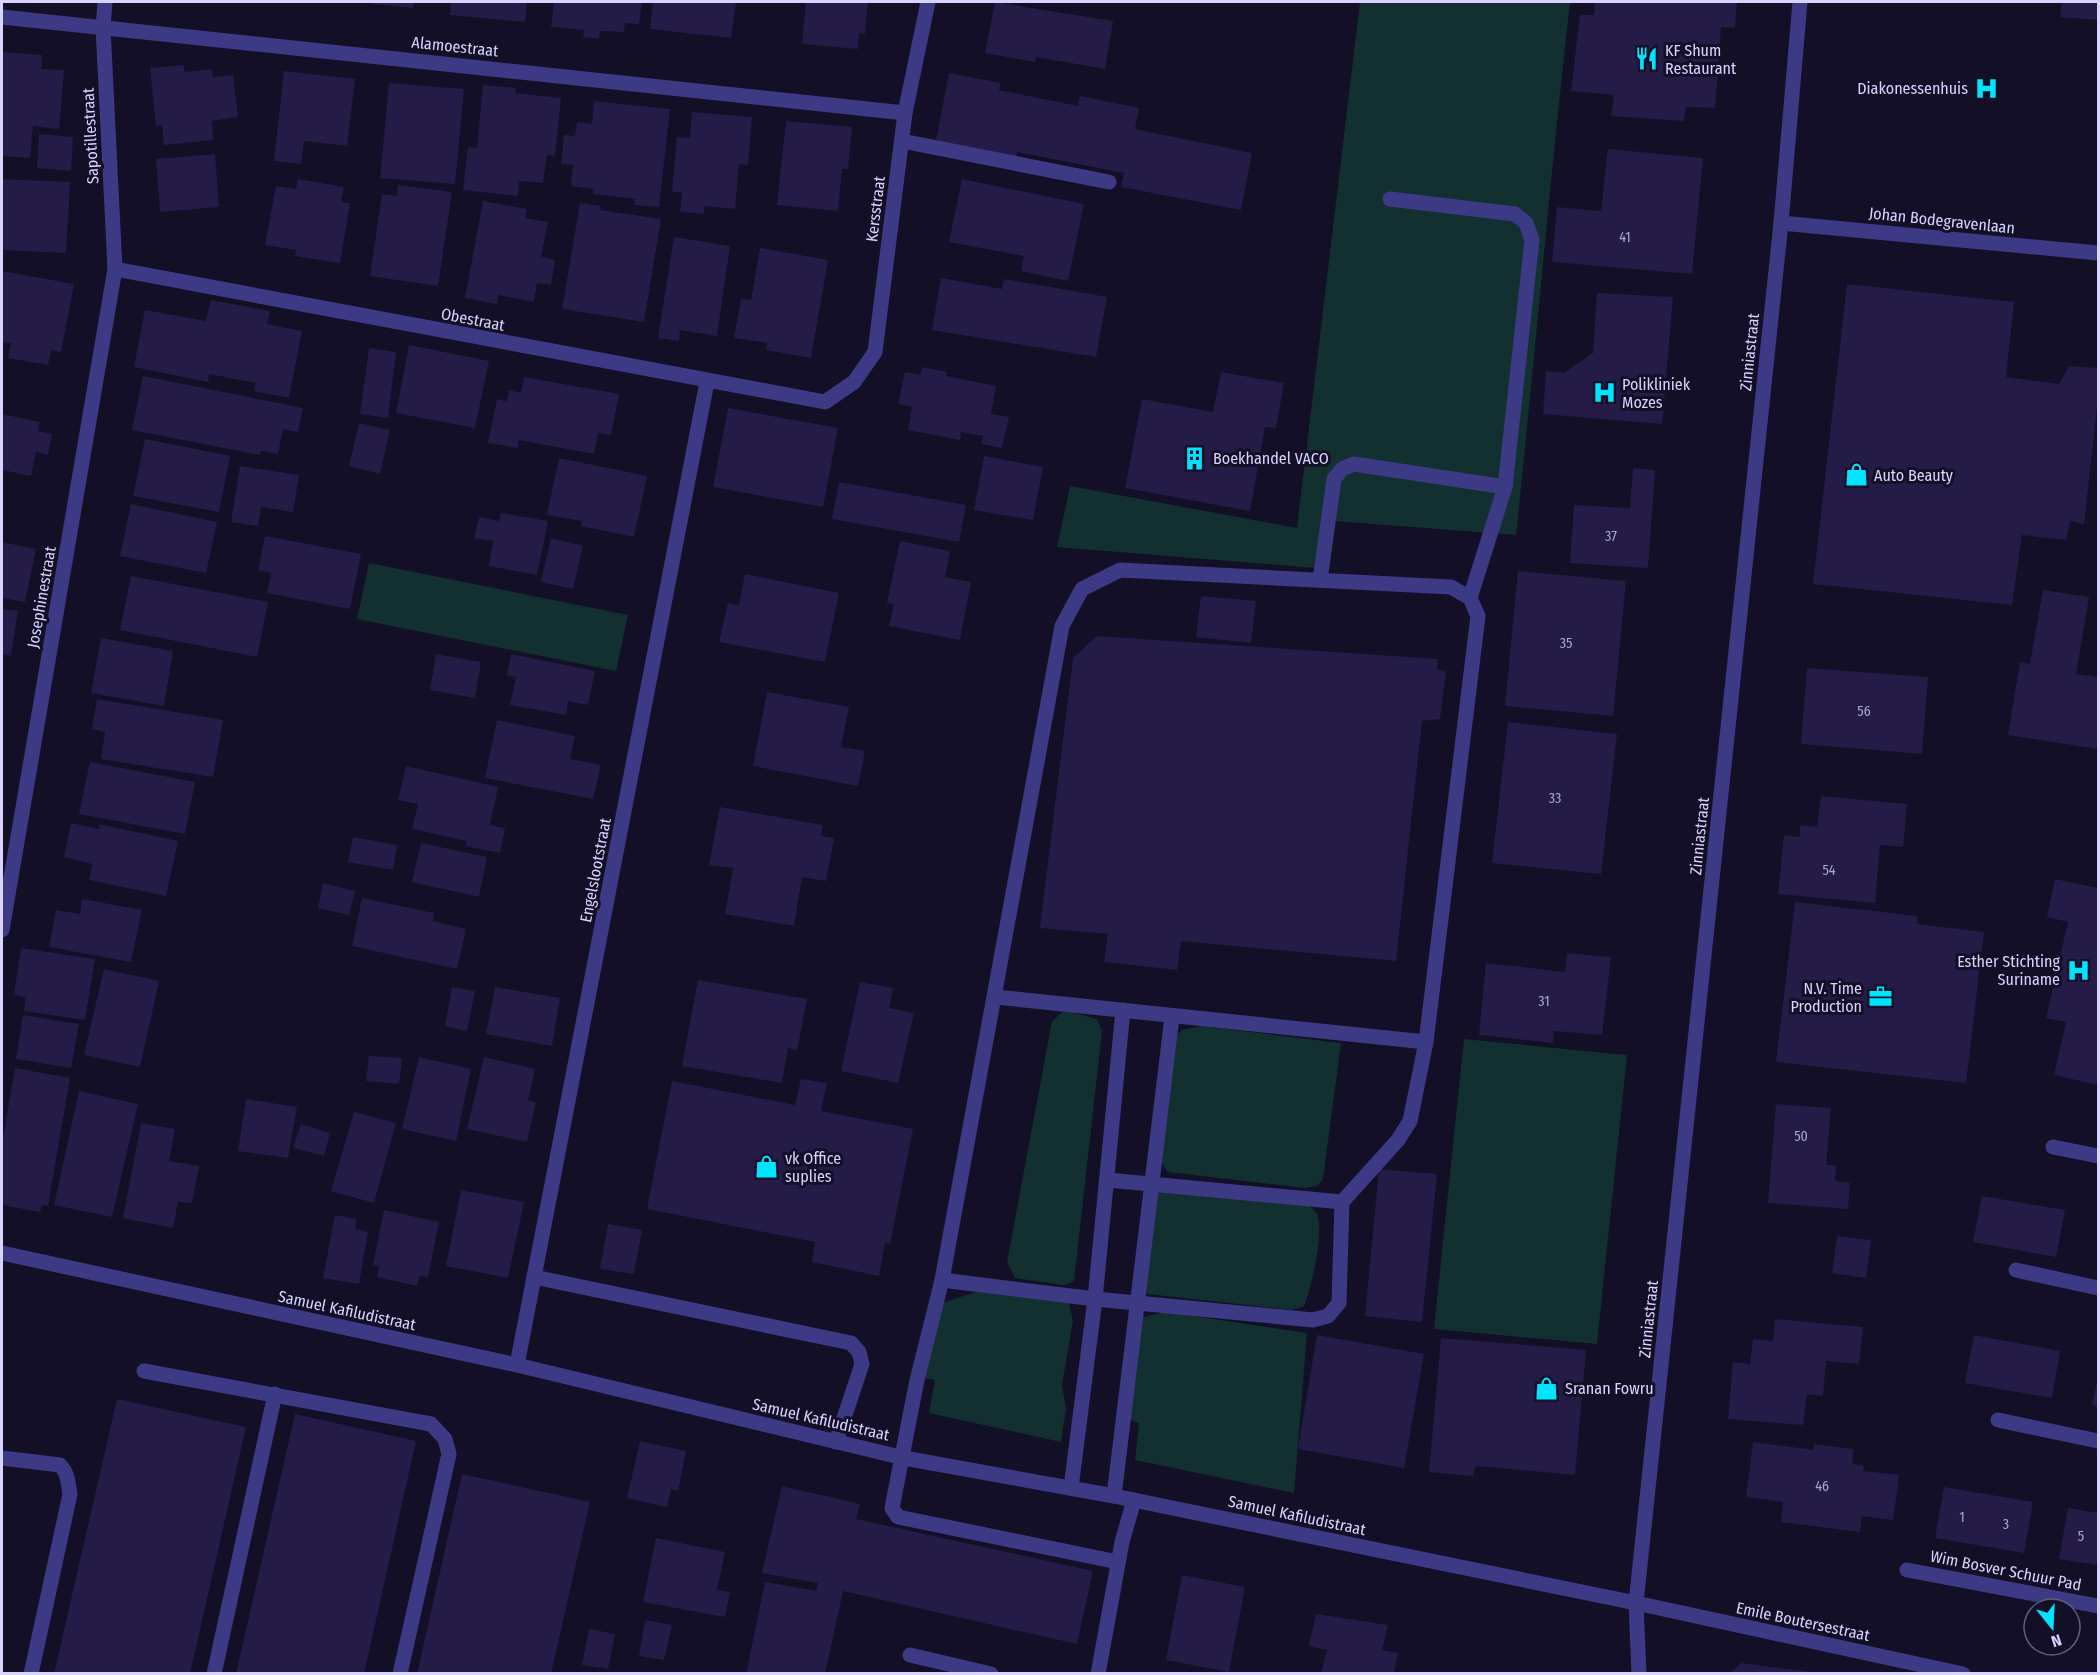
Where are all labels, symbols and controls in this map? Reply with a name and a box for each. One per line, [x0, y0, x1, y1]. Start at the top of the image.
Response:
street label: Alamoestraat [411, 33, 500, 61]
place label: KF Shum Restaurant [1665, 41, 1737, 78]
restaurant icon: KF Shum Restaurant [1634, 46, 1660, 72]
hospital icon: Diakonessenhuis [1973, 75, 1999, 101]
place label: Diakonessenhuis [1857, 79, 1968, 98]
street label: Sapotillestraat [78, 87, 103, 185]
street label: Kersstraat [862, 174, 889, 243]
street label: Johan Bodegravenlaan [1868, 203, 2016, 238]
house number: 41 [1619, 229, 1631, 246]
street label: Obestraat [439, 304, 507, 335]
street label: Zinniastraat [1736, 311, 1763, 392]
place label: Polikliniek Mozes [1622, 375, 1691, 412]
hospital icon: Polikliniek Mozes [1591, 380, 1617, 406]
building icon: Boekhandel VACO [1182, 445, 1208, 471]
place label: Boekhandel VACO [1213, 449, 1329, 468]
shop icon: Auto Beauty [1843, 462, 1869, 488]
place label: Auto Beauty [1874, 466, 1954, 485]
house number: 37 [1605, 528, 1617, 545]
street label: Josephinestraat [23, 544, 60, 649]
house number: 35 [1560, 635, 1572, 652]
house number: 56 [1857, 703, 1871, 720]
house number: 33 [1549, 790, 1561, 807]
street label: Zinniastraat [1686, 795, 1713, 876]
street label: Engelslootstraat [576, 815, 615, 924]
house number: 54 [1822, 862, 1836, 879]
place label: Esther Stichting Suriname [1957, 952, 2060, 989]
hospital icon: Esther Stichting Suriname [2065, 957, 2091, 983]
place label: N.V. Time Production [1790, 979, 1862, 1016]
office icon: N.V. Time Production [1867, 984, 1893, 1010]
house number: 31 [1538, 993, 1550, 1010]
house number: 50 [1794, 1128, 1808, 1145]
place label: vk Office suplies [785, 1149, 841, 1186]
shop icon: vk Office suplies [754, 1154, 780, 1180]
street label: Zinniastraat [1635, 1278, 1662, 1359]
street label: Samuel Kafiludistraat [276, 1287, 418, 1335]
shop icon: Sranan Fowru [1534, 1375, 1560, 1401]
place label: Sranan Fowru [1565, 1379, 1654, 1398]
street label: Samuel Kafiludistraat [750, 1394, 892, 1445]
house number: 46 [1815, 1478, 1829, 1495]
street label: Samuel Kafiludistraat [1226, 1492, 1368, 1540]
house number: 1 [1959, 1509, 1965, 1526]
house number: 3 [2003, 1516, 2009, 1533]
house number: 5 [2078, 1528, 2084, 1545]
street label: Wim Bosver Schuur Pad [1929, 1547, 2083, 1594]
north arrow [2022, 1597, 2082, 1657]
street label: Emile Boutersestraat [1734, 1598, 1872, 1645]
text: N [2049, 1630, 2064, 1651]

